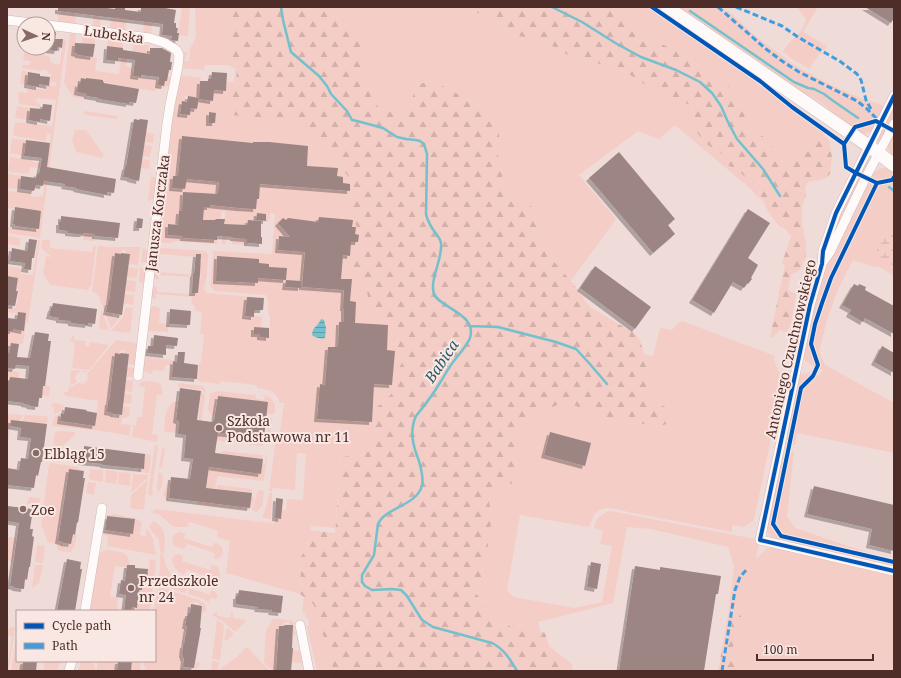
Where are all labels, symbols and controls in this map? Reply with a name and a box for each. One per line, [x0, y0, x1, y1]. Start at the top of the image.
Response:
north arrow [16, 16, 56, 56]
street label: Lubelska [83, 20, 145, 48]
text: N [39, 32, 54, 42]
street label: Janusza Korczaka [140, 153, 174, 274]
street label: Antoniego Czuchnowskiego [760, 257, 820, 441]
water label: Babica [419, 335, 463, 387]
place label: Szkoła Podstawowa nr 11 [227, 411, 350, 446]
marker: Szkoła Podstawowa nr 11 [214, 423, 224, 433]
place label: Elbląg 15 [44, 444, 105, 463]
marker: Elbląg 15 [31, 448, 41, 458]
place label: Zoe [31, 500, 55, 519]
marker: Zoe [18, 504, 28, 514]
place label: Przedszkole nr 24 [139, 571, 219, 606]
marker: Przedszkole nr 24 [126, 583, 136, 593]
legend [16, 610, 156, 662]
text: Cycle path [52, 617, 112, 634]
scale bar [757, 636, 873, 662]
text: Path [52, 637, 78, 654]
text: 100 m [763, 641, 798, 658]

